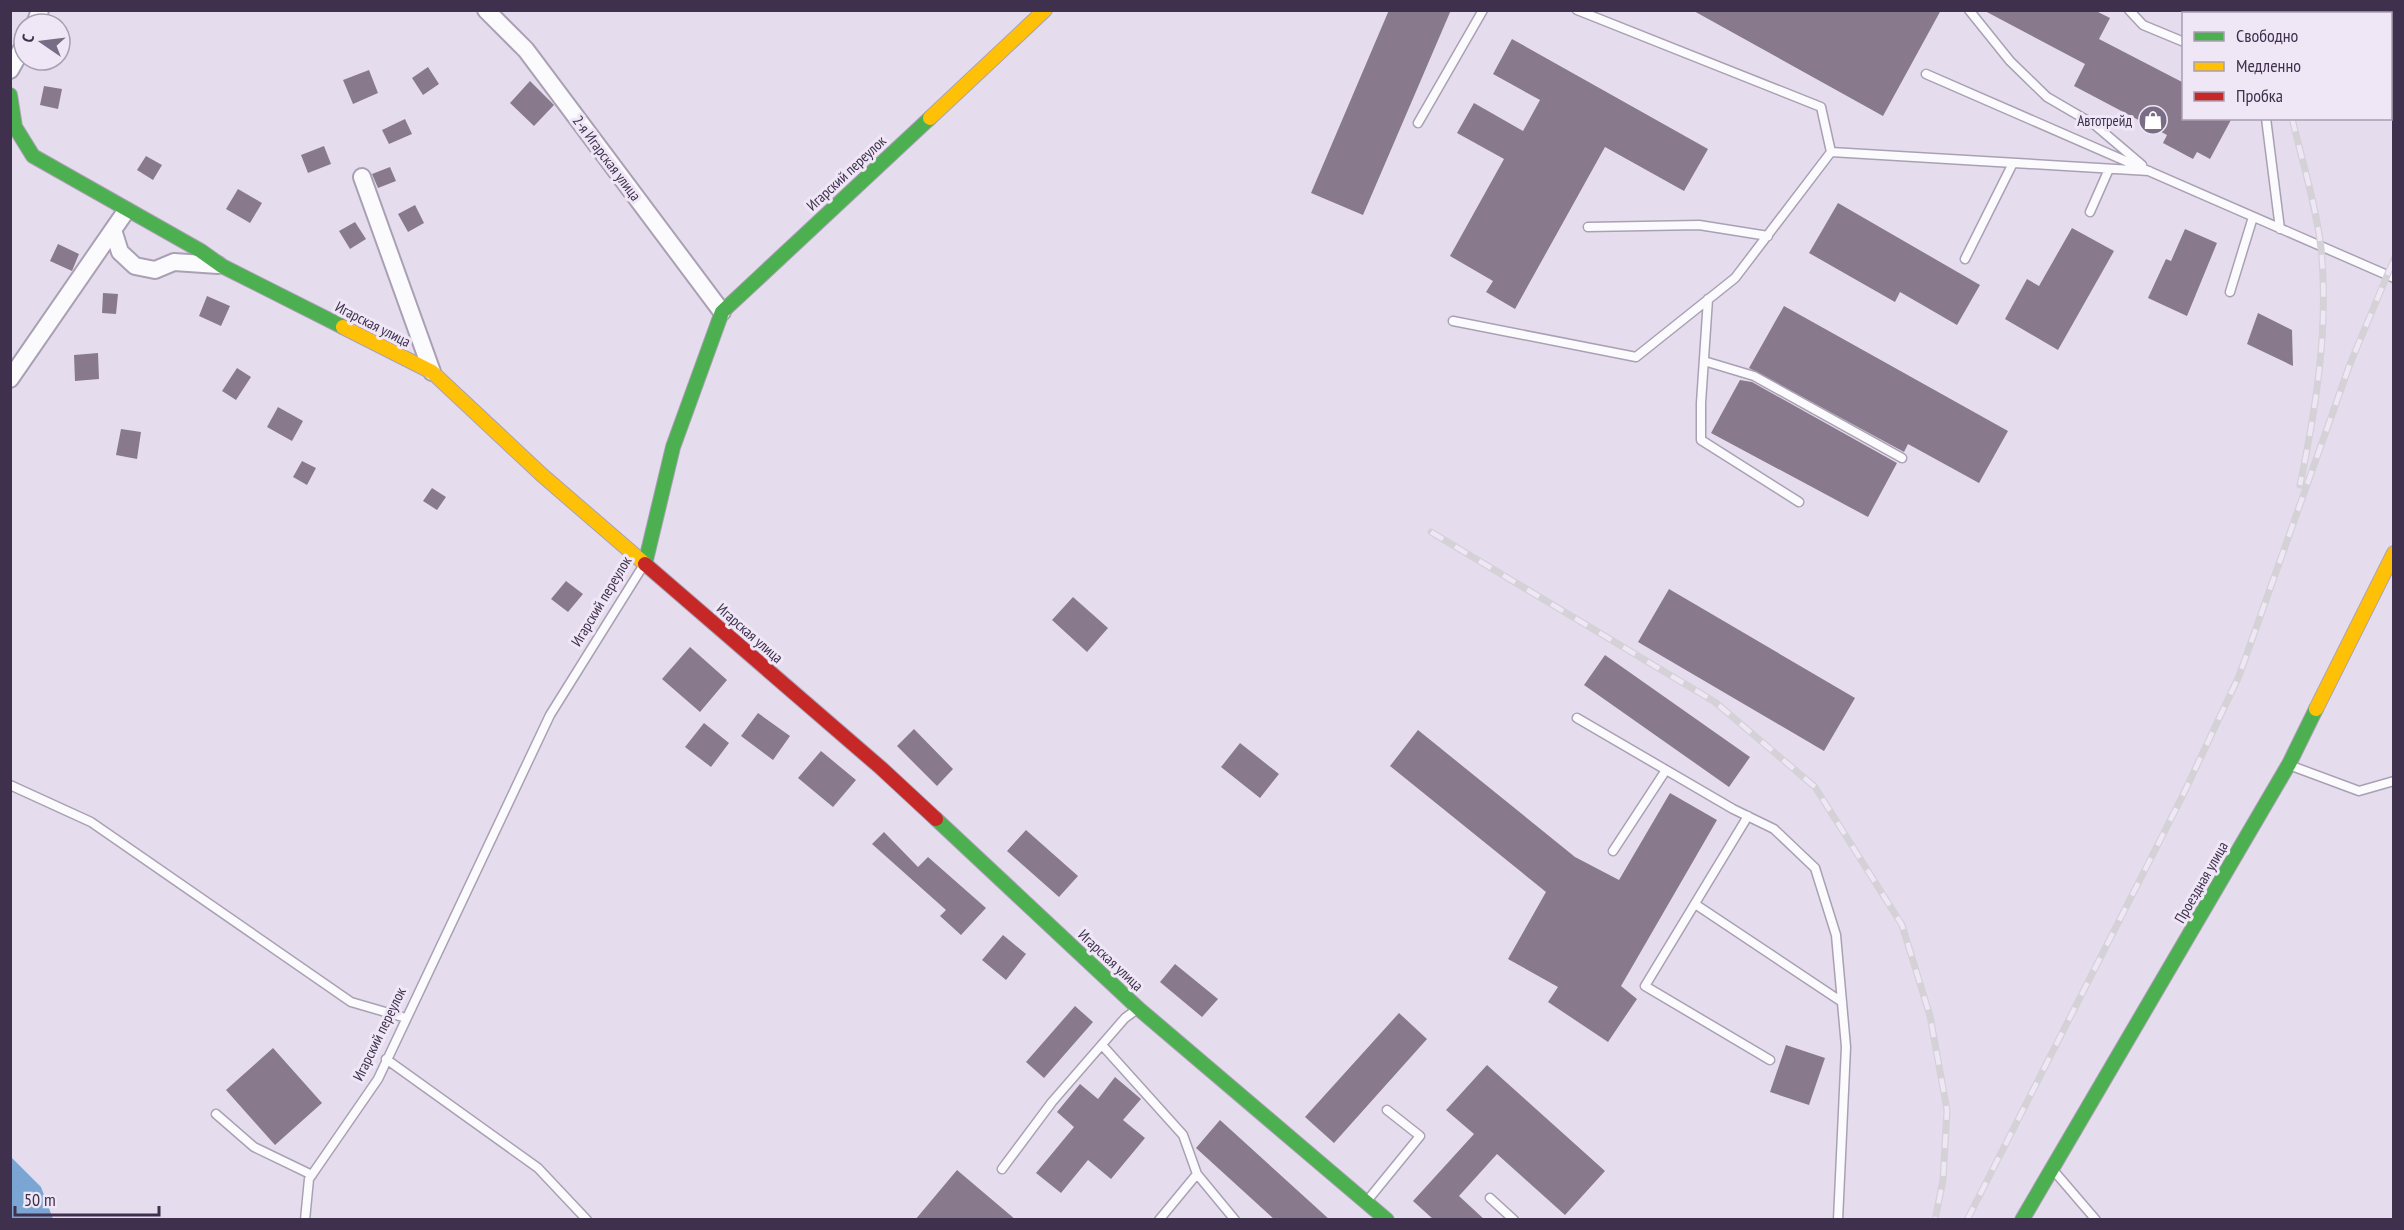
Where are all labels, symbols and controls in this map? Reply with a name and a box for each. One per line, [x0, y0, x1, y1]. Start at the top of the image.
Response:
north arrow [12, 12, 72, 72]
legend [2182, 12, 2392, 120]
text: Свободно [2236, 24, 2299, 47]
text: С [17, 32, 38, 44]
text: Медленно [2236, 54, 2301, 77]
text: Пробка [2236, 84, 2283, 107]
shop icon: Автотрейд [2137, 104, 2169, 136]
place label: Автотрейд [2077, 111, 2132, 130]
street label: 2-я Игарская улица [569, 112, 645, 204]
street label: Игарский переулок [802, 131, 890, 215]
street label: Игарская улица [332, 297, 414, 351]
street label: Игарский переулок [567, 552, 635, 649]
street label: Игарская улица [713, 599, 787, 667]
street label: Проездная улица [2170, 838, 2232, 926]
street label: Игарская улица [1075, 925, 1147, 995]
street label: Игарский переулок [348, 984, 410, 1084]
scale bar [15, 1179, 159, 1217]
text: 50 m [24, 1188, 56, 1211]

